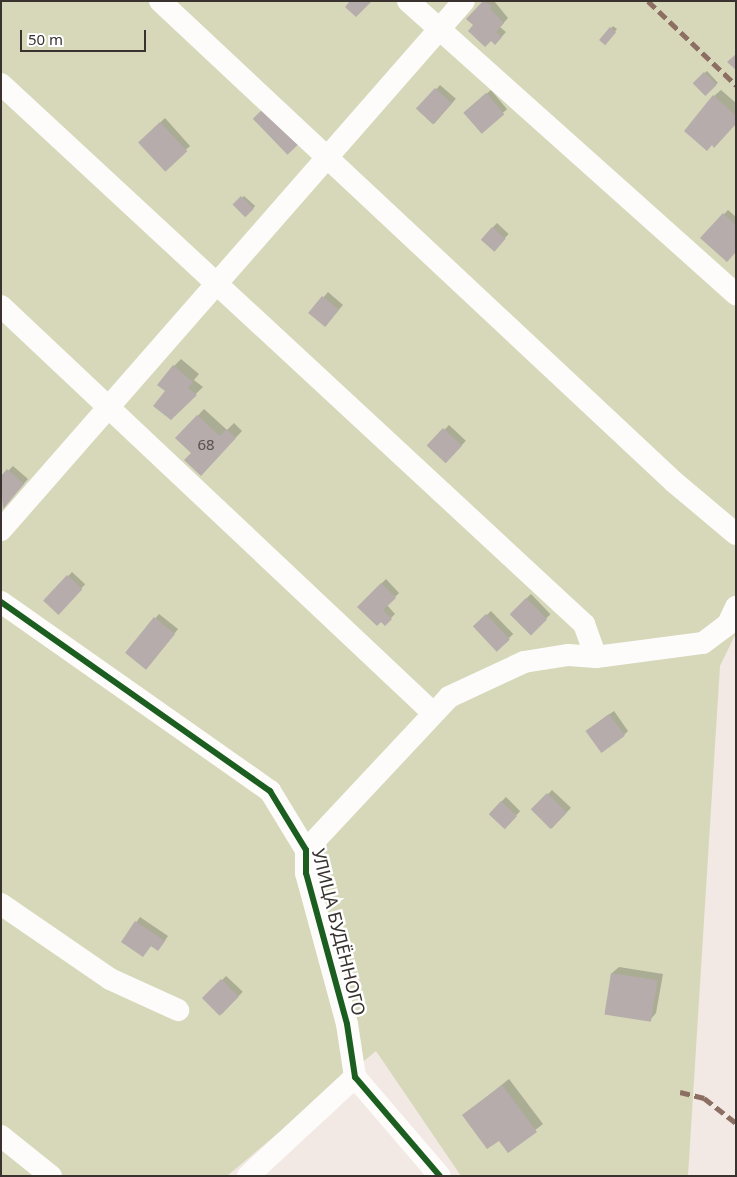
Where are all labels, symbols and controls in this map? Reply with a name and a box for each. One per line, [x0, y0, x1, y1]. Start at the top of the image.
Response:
scale bar [22, 20, 149, 52]
text: 50 m [28, 29, 63, 49]
house number: 68 [197, 436, 215, 454]
street label: УЛИЦА БУДЁННОГО [308, 846, 370, 1018]

